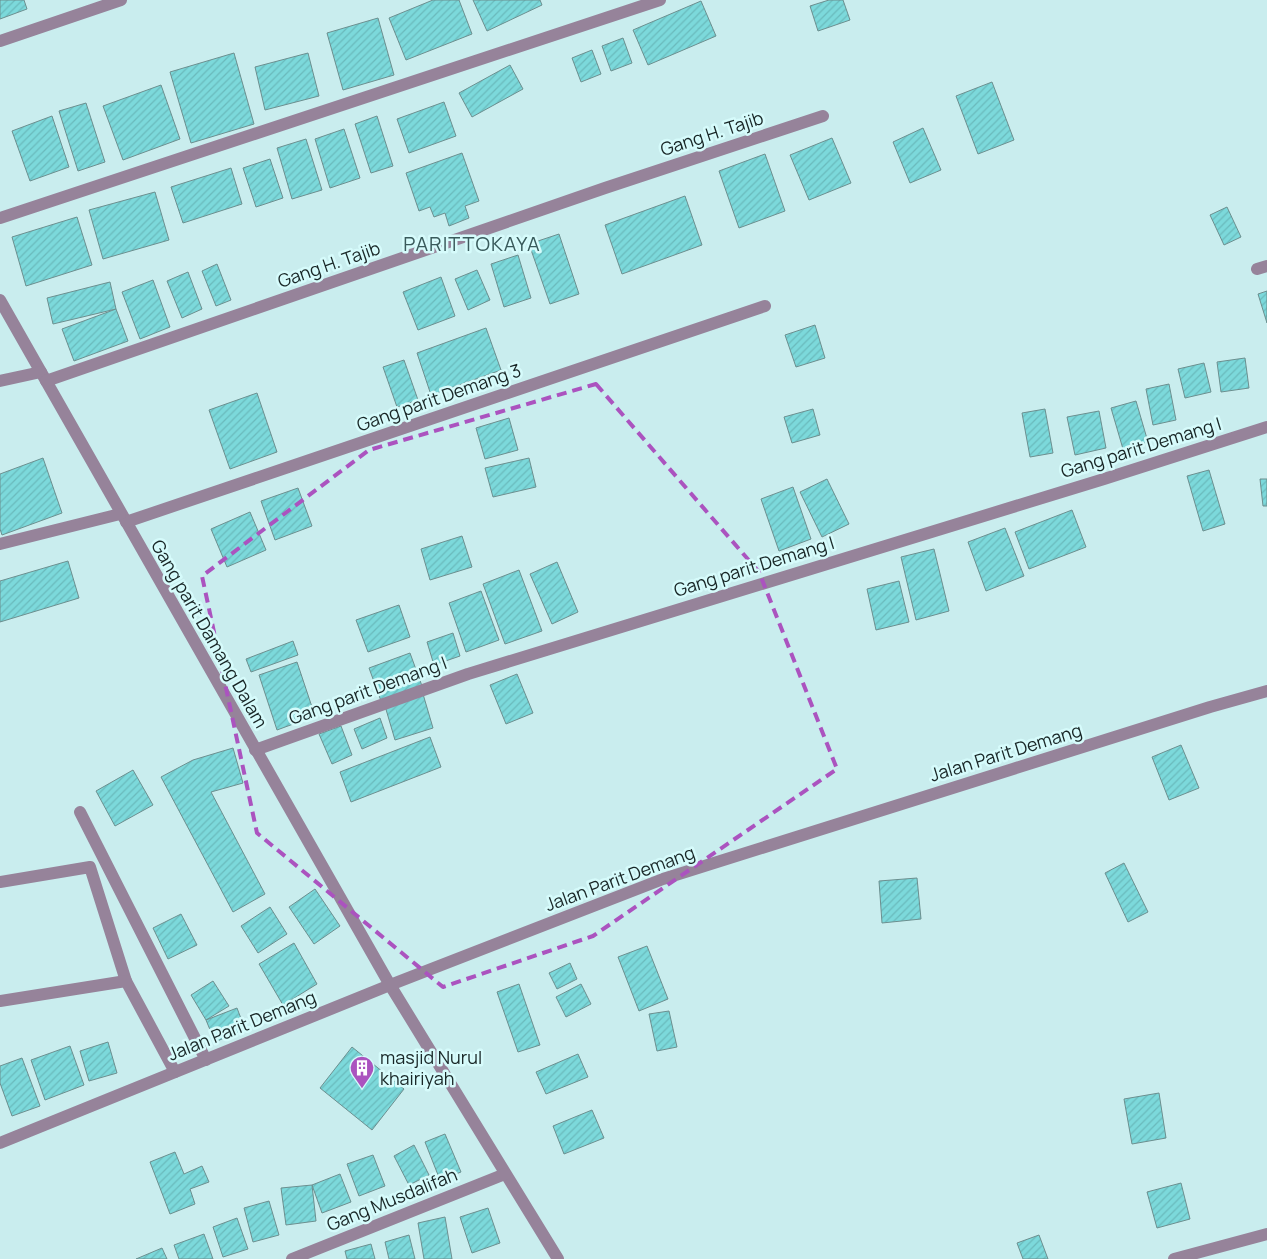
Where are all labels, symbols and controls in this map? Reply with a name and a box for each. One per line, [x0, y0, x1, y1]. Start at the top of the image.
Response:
street label: Gang H. Tajib [657, 105, 766, 161]
district label: PARITTOKAYA [403, 230, 541, 257]
street label: Gang H. Tajib [274, 235, 383, 293]
street label: Gang parit Demang 3 [353, 358, 524, 436]
street label: Gang parit Demang I [1058, 411, 1224, 483]
street label: Gang parit Demang I [671, 530, 837, 602]
street label: Gang parit Damang Dalam [146, 535, 274, 732]
street label: Gang parit Demang I [285, 650, 450, 730]
street label: Jalan Parit Demang [927, 718, 1085, 787]
street label: Jalan Parit Demang [541, 840, 698, 916]
street label: Jalan Parit Demang [164, 984, 319, 1066]
place label: masjid Nurul khairiyah [380, 1045, 482, 1090]
building icon: masjid Nurul khairiyah [349, 1055, 375, 1089]
street label: Gang Musdalifah [323, 1162, 460, 1236]

